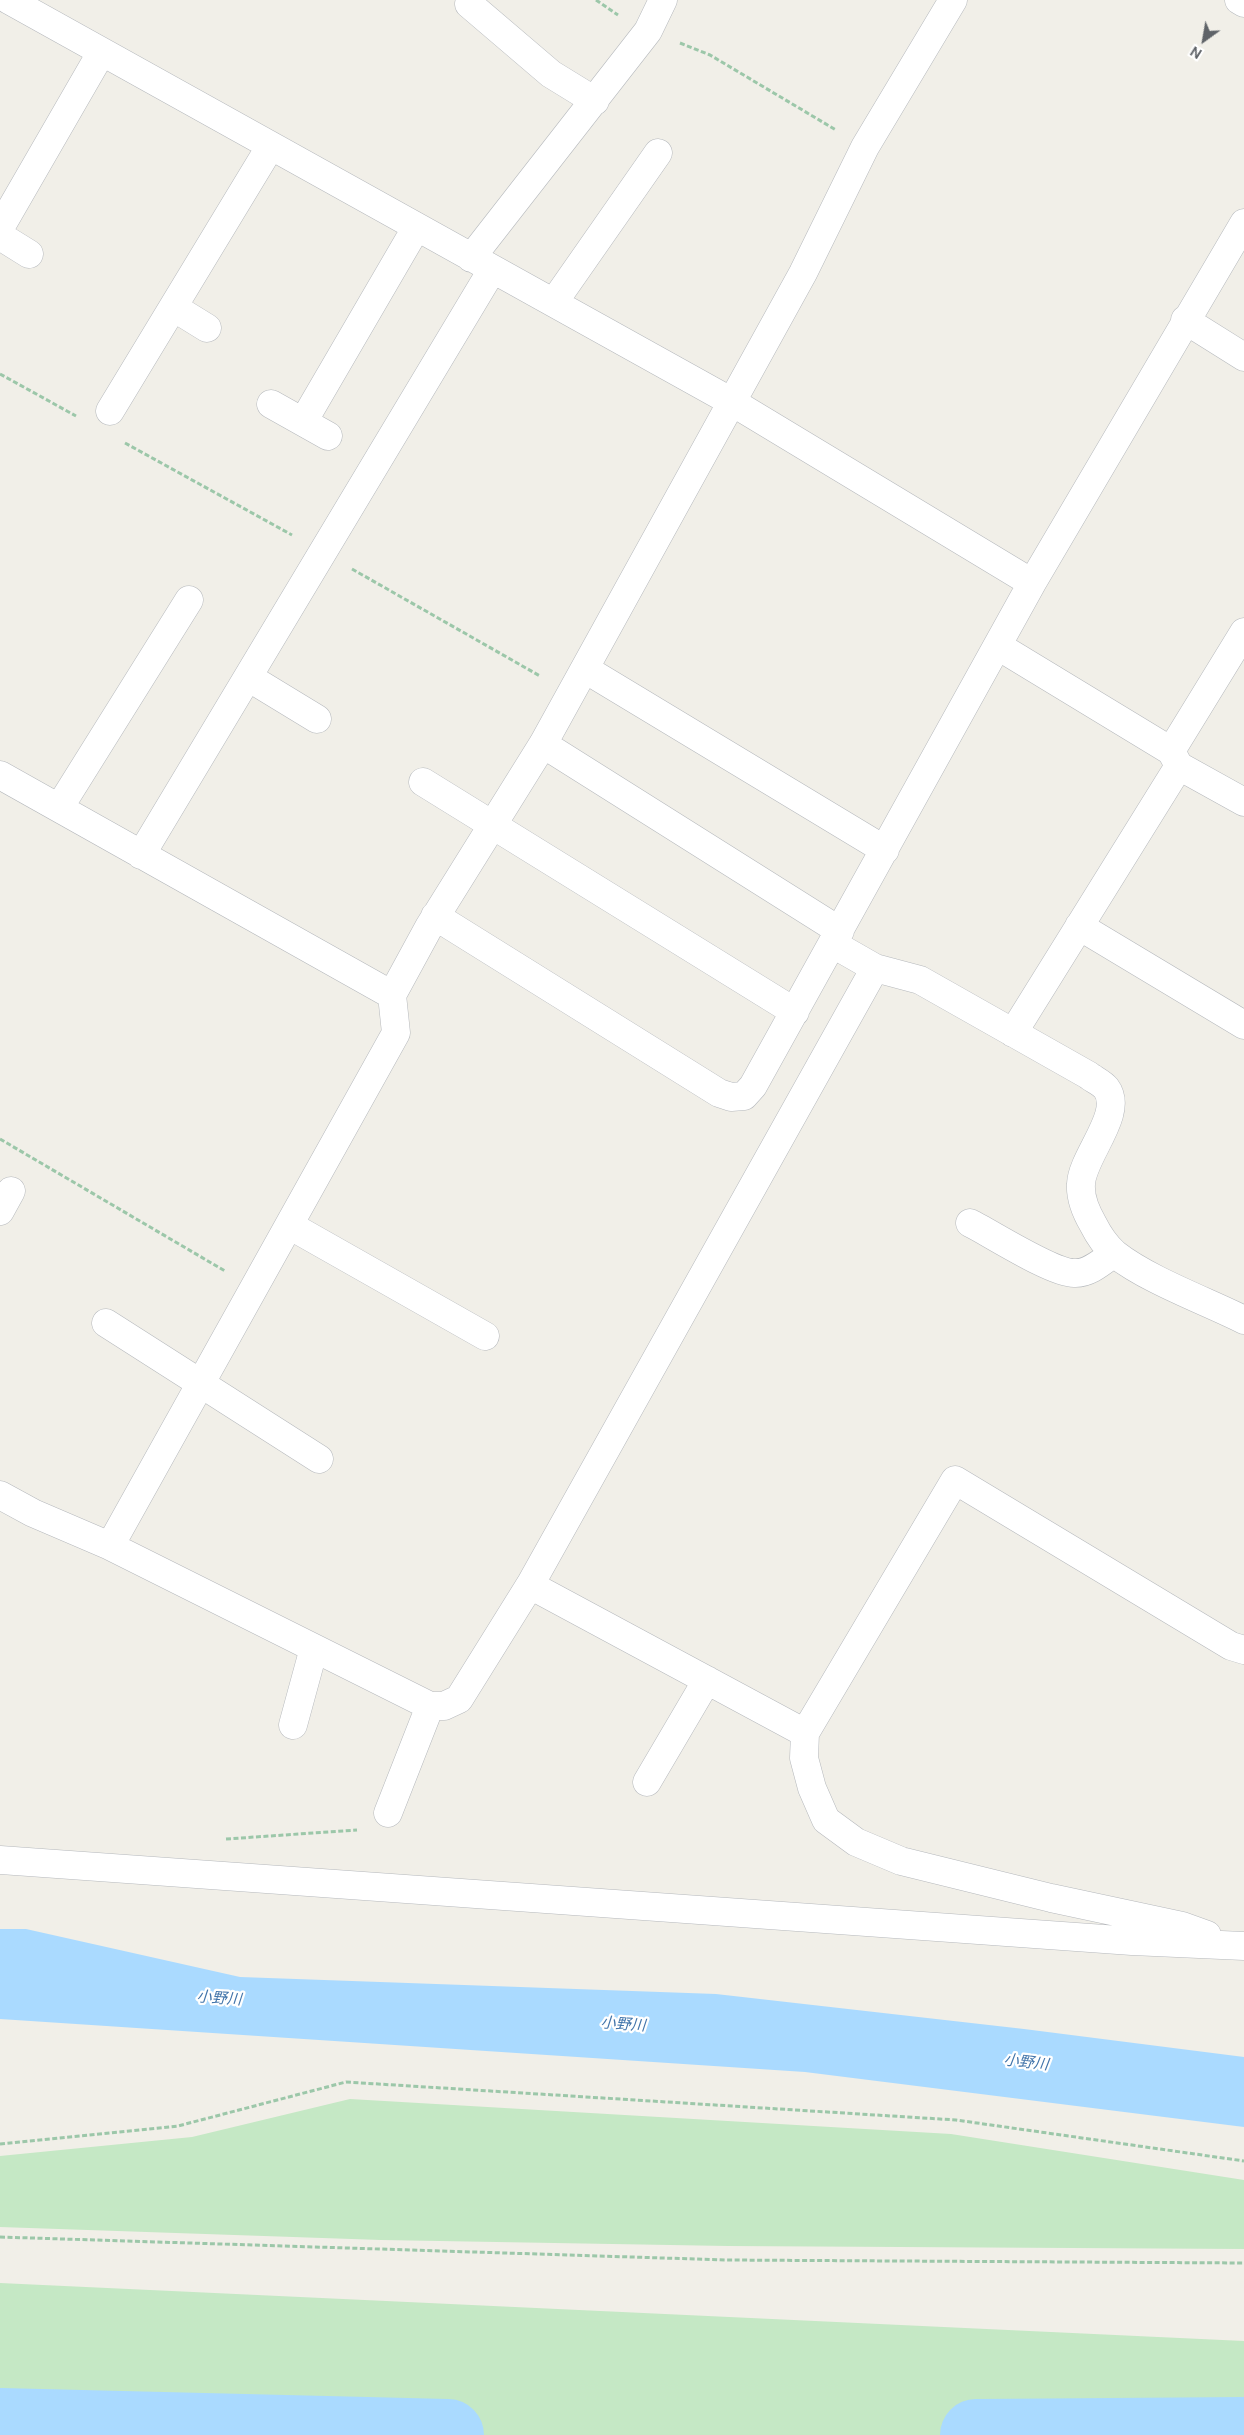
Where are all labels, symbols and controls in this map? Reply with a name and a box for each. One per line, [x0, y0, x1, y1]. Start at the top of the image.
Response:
north arrow [1179, 15, 1229, 65]
text: N [1187, 42, 1205, 63]
water label: 小野川 [196, 1988, 242, 2010]
water label: 小野川 [600, 2014, 646, 2036]
water label: 小野川 [1003, 2051, 1049, 2075]

